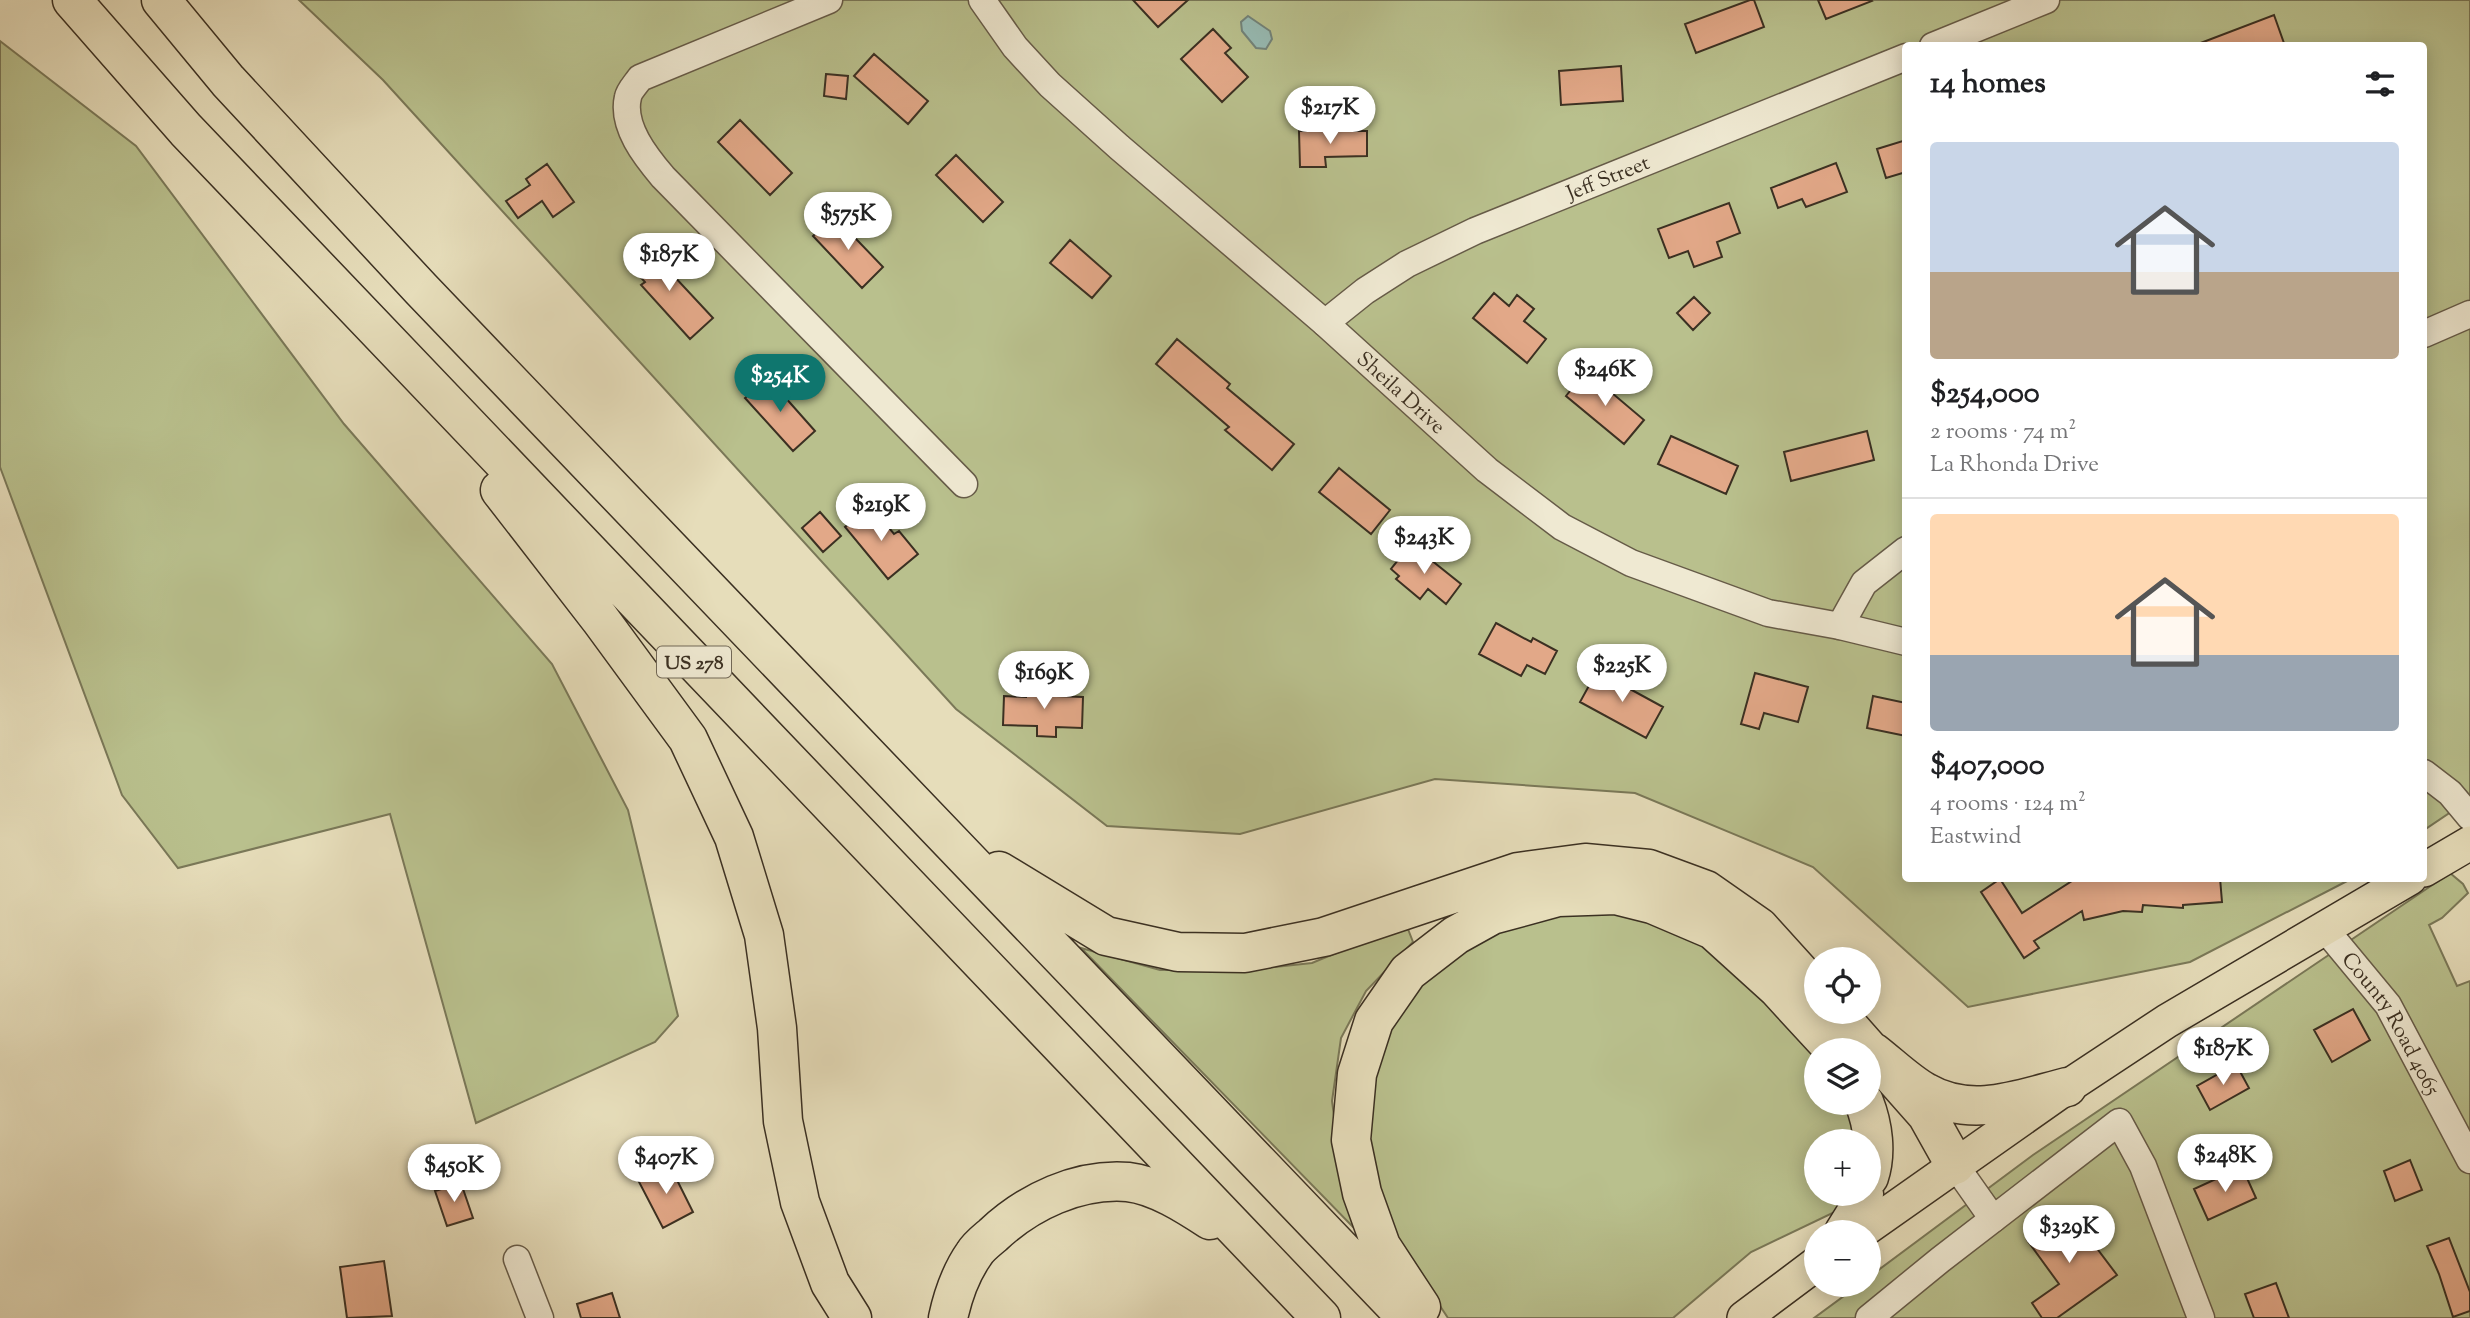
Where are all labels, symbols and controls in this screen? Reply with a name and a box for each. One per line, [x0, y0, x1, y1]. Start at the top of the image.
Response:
text: 14 homes [1930, 63, 2046, 106]
icon: filters [2361, 65, 2399, 103]
pin: $217K [1281, 86, 1379, 146]
text: $217K [1300, 92, 1360, 125]
street label: Jeff Street [1562, 149, 1655, 210]
icon: home [2102, 187, 2228, 313]
pin: $575K [799, 192, 897, 252]
text: $575K [820, 198, 876, 231]
pin: $187K [620, 233, 718, 293]
text: $187K [639, 239, 699, 272]
street label: Sheila Drive [1349, 345, 1451, 442]
pin: $246K [1556, 348, 1654, 408]
pin: $254K [731, 354, 829, 414]
text: $246K [1574, 354, 1636, 387]
text: $254K [750, 360, 810, 393]
text: $254,000 [1930, 373, 2040, 416]
text: 2 rooms · 74 m² [1930, 416, 2076, 449]
text: La Rhonda Drive [1930, 449, 2099, 482]
pin: $219K [832, 484, 930, 543]
text: $219K [852, 489, 910, 522]
pin: $243K [1375, 516, 1473, 576]
text: $243K [1394, 522, 1454, 555]
icon: home [2102, 559, 2228, 685]
pin: $225K [1573, 644, 1671, 704]
road number: US 278 [657, 646, 731, 678]
text: $225K [1593, 650, 1651, 683]
pin: $169K [995, 652, 1093, 711]
text: $169K [1014, 657, 1074, 690]
text: $407,000 [1930, 745, 2045, 788]
text: 4 rooms · 124 m² [1930, 788, 2086, 821]
text: Eastwind [1930, 821, 2022, 854]
street label: County Road 4065 [2333, 946, 2446, 1101]
map controls [1804, 947, 1881, 1297]
button: locate [1804, 947, 1881, 1024]
pin: $187K [2174, 1028, 2272, 1087]
text: $187K [2193, 1033, 2253, 1066]
button: layers [1804, 1038, 1881, 1115]
button: + [1804, 1129, 1881, 1206]
pin: $248K [2176, 1134, 2274, 1194]
pin: $407K [617, 1136, 715, 1196]
text: $248K [2194, 1140, 2256, 1173]
text: $407K [634, 1142, 698, 1175]
pin: $450K [405, 1144, 503, 1204]
text: $450K [424, 1150, 484, 1183]
pin: $329K [2020, 1206, 2118, 1265]
text: $329K [2039, 1211, 2099, 1244]
button: − [1804, 1220, 1881, 1297]

